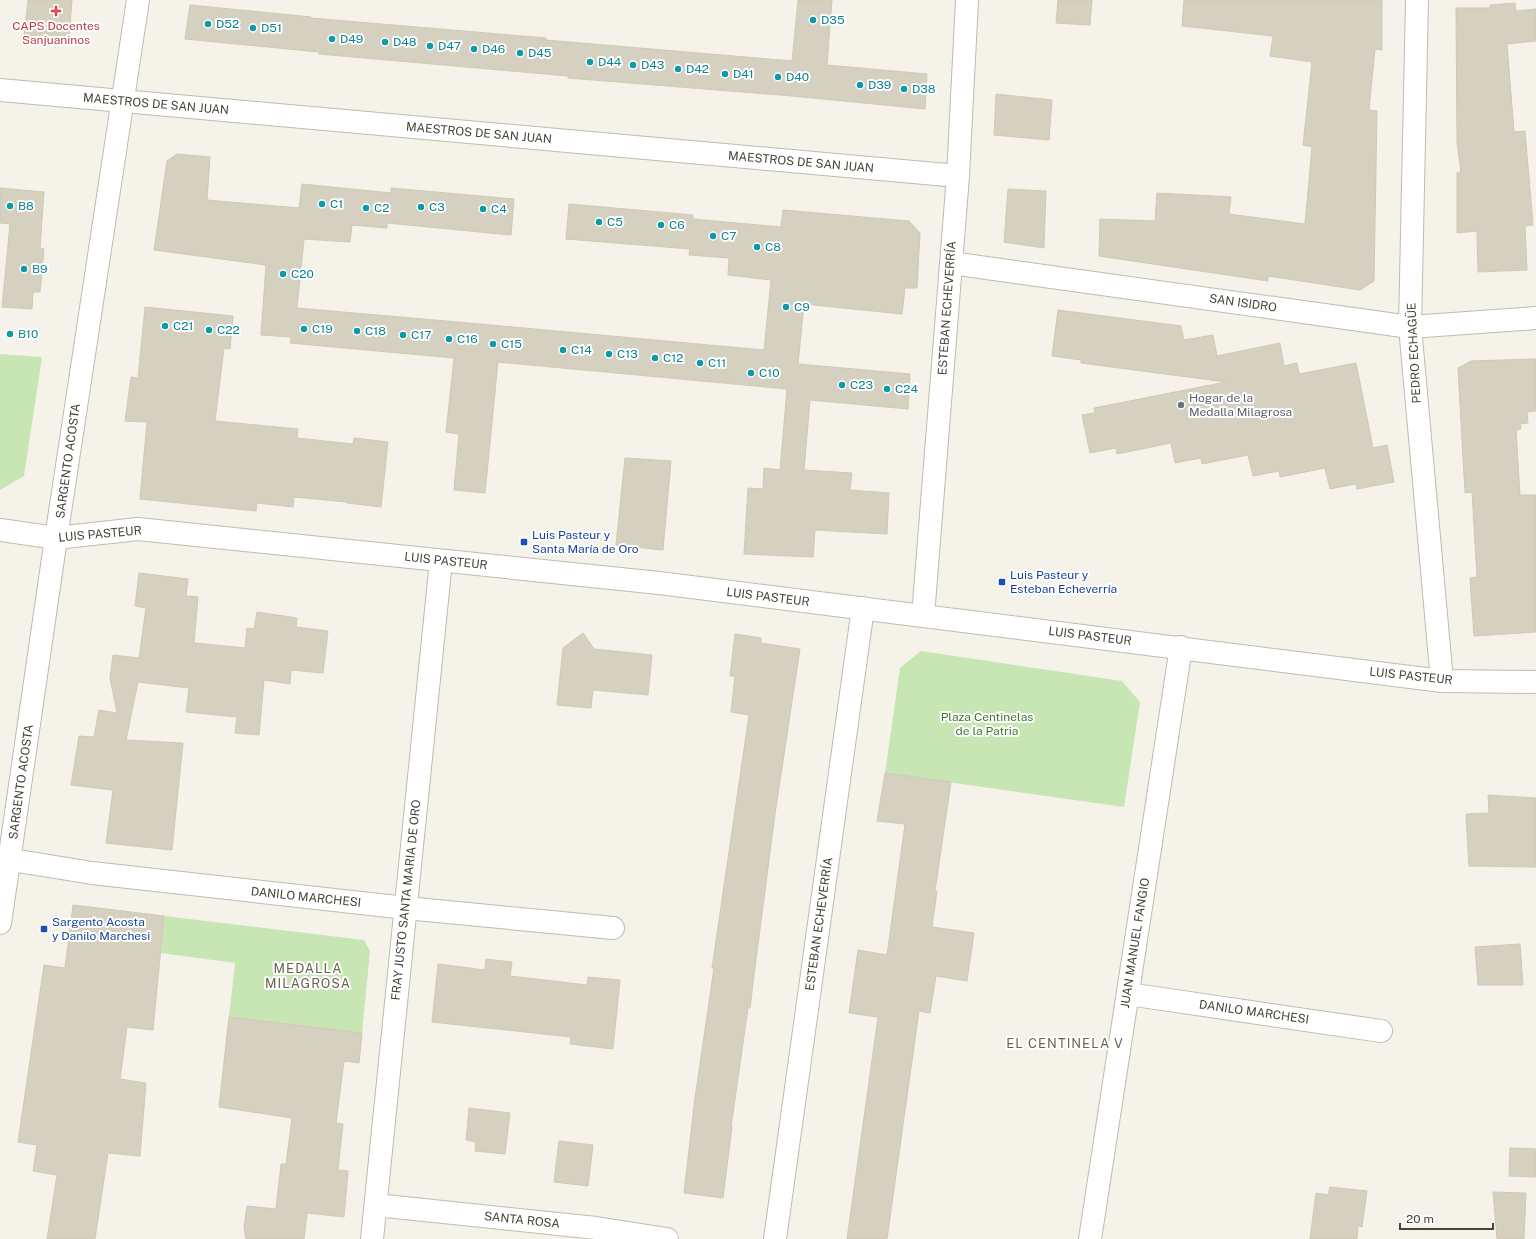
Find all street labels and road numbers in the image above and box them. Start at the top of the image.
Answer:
street label: MAESTROS DE SAN JUAN [82,91,230,117]
street label: MAESTROS DE SAN JUAN [405,120,553,146]
street label: MAESTROS DE SAN JUAN [727,149,875,175]
street label: ESTEBAN ECHEVERRÍA [935,240,959,376]
street label: SAN ISIDRO [1208,291,1278,315]
street label: PEDRO ECHAGÜE [1404,302,1424,404]
street label: SARGENTO ACOSTA [53,402,83,519]
street label: LUIS PASTEUR [58,523,142,545]
street label: LUIS PASTEUR [404,550,488,572]
street label: LUIS PASTEUR [726,585,810,609]
street label: LUIS PASTEUR [1048,624,1132,648]
street label: LUIS PASTEUR [1369,665,1453,687]
street label: SARGENTO ACOSTA [6,723,36,840]
street label: FRAY JUSTO SANTA MARIA DE ORO [388,799,424,1001]
street label: ESTEBAN ECHEVERRÍA [803,856,835,992]
street label: JUAN MANUEL FANGIO [1118,877,1152,1009]
street label: DANILO MARCHESI [250,884,362,910]
street label: DANILO MARCHESI [1198,997,1310,1027]
street label: SANTA ROSA [483,1209,561,1231]

